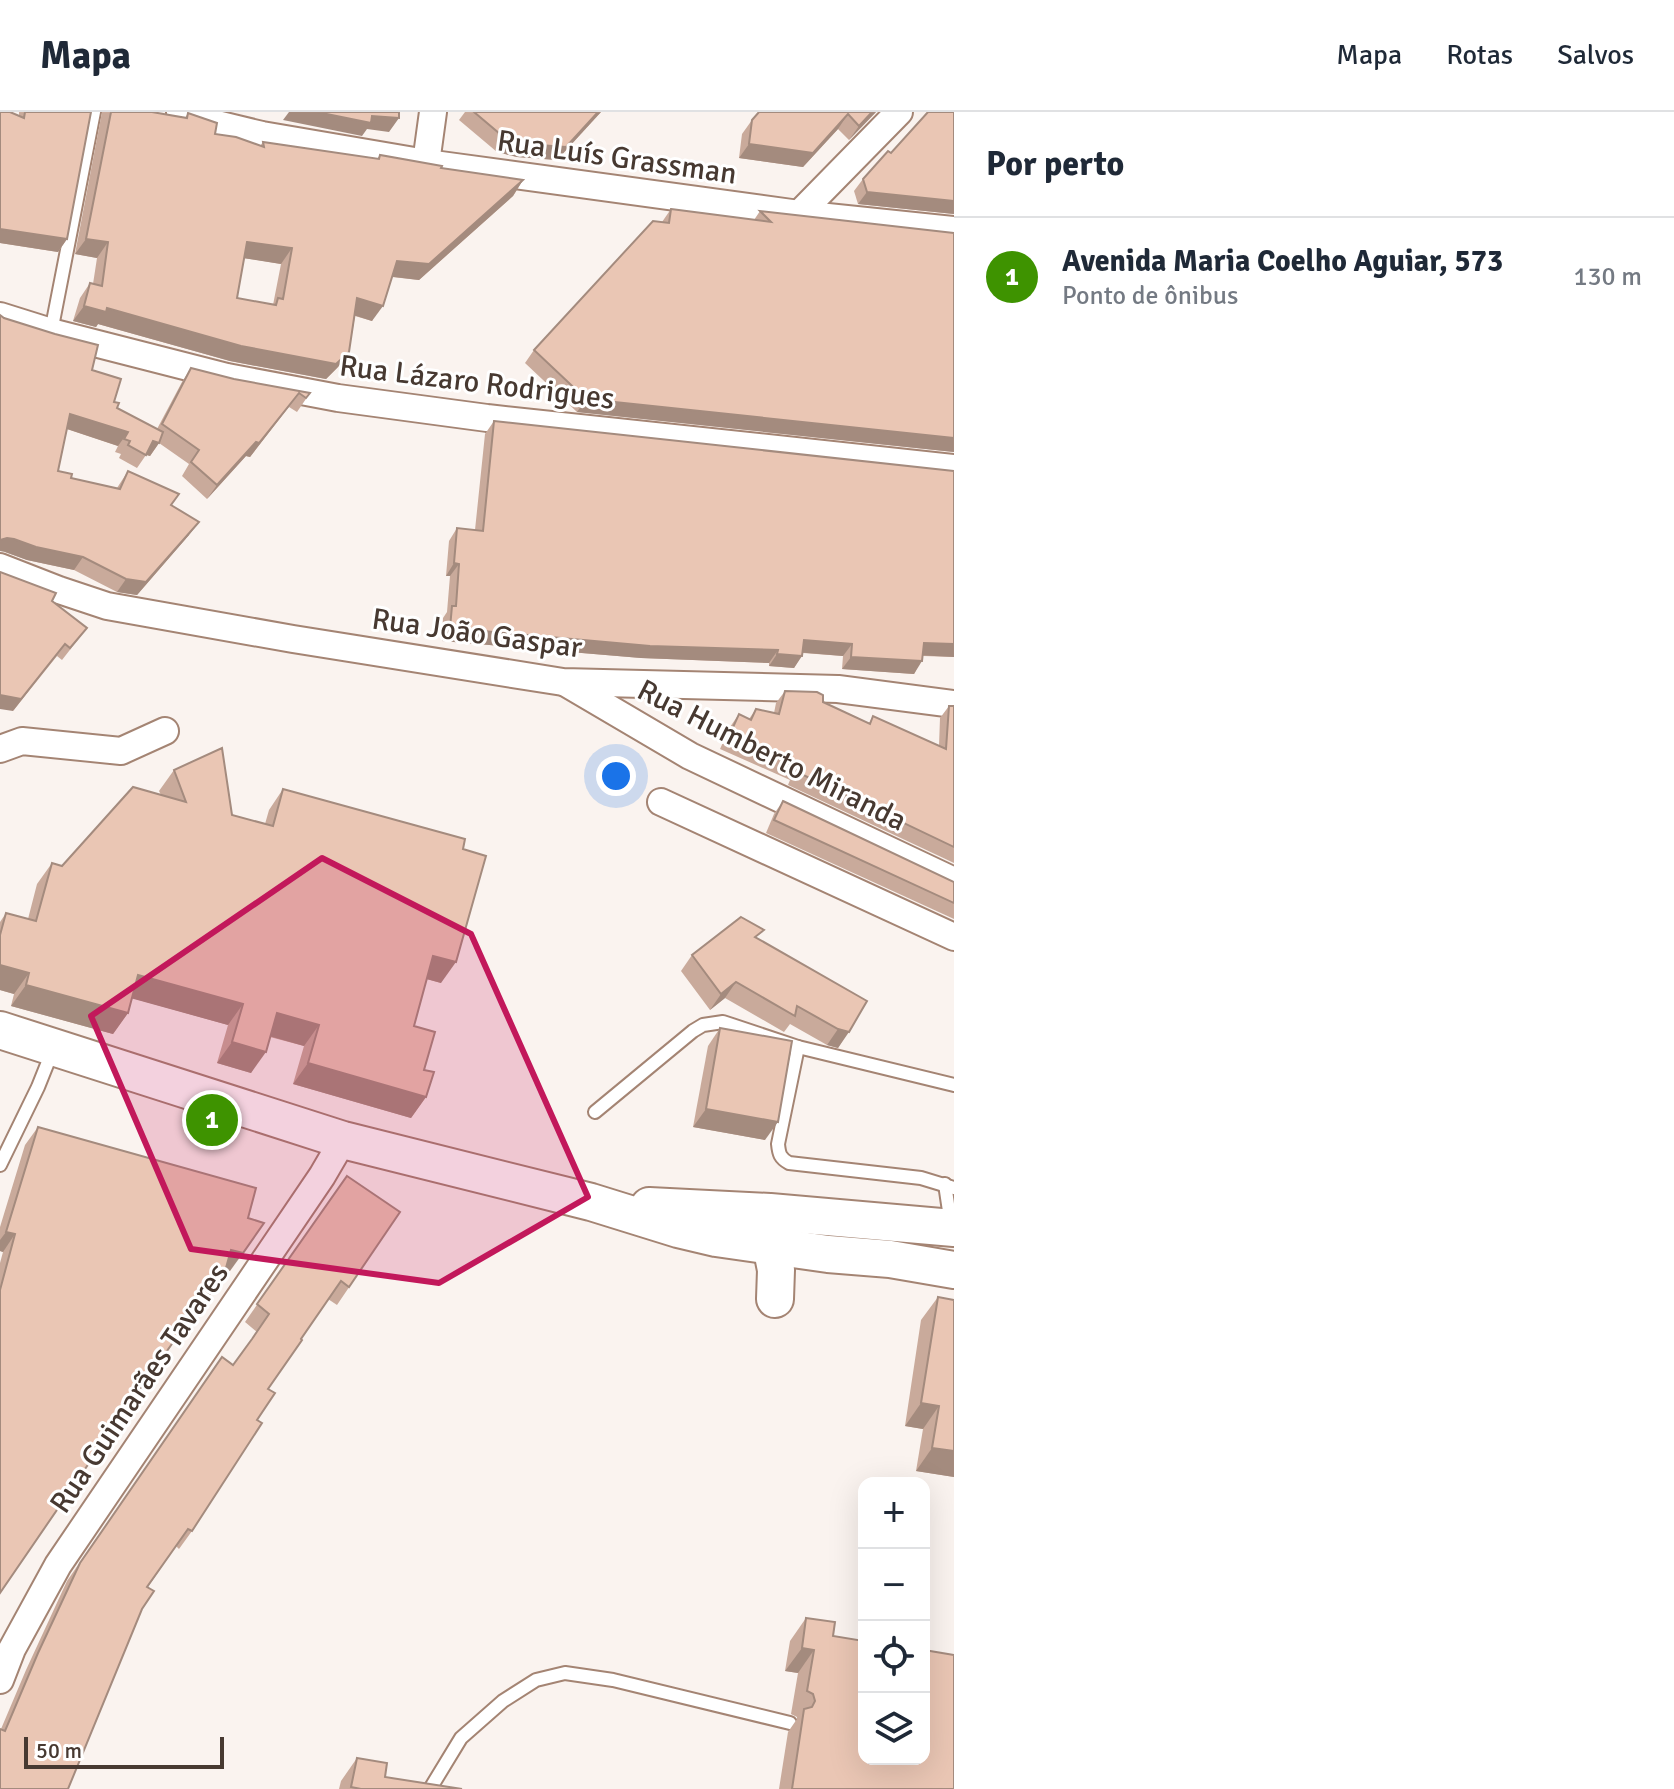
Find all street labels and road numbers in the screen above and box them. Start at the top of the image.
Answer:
street label: Rua Luís Grassman [495,122,739,193]
street label: Rua Lázaro Rodrigues [337,347,616,418]
street label: Rua João Gaspar [370,600,584,667]
street label: Rua Humberto Miranda [631,672,912,839]
street label: Rua Guimarães Tavares [42,1256,237,1520]

